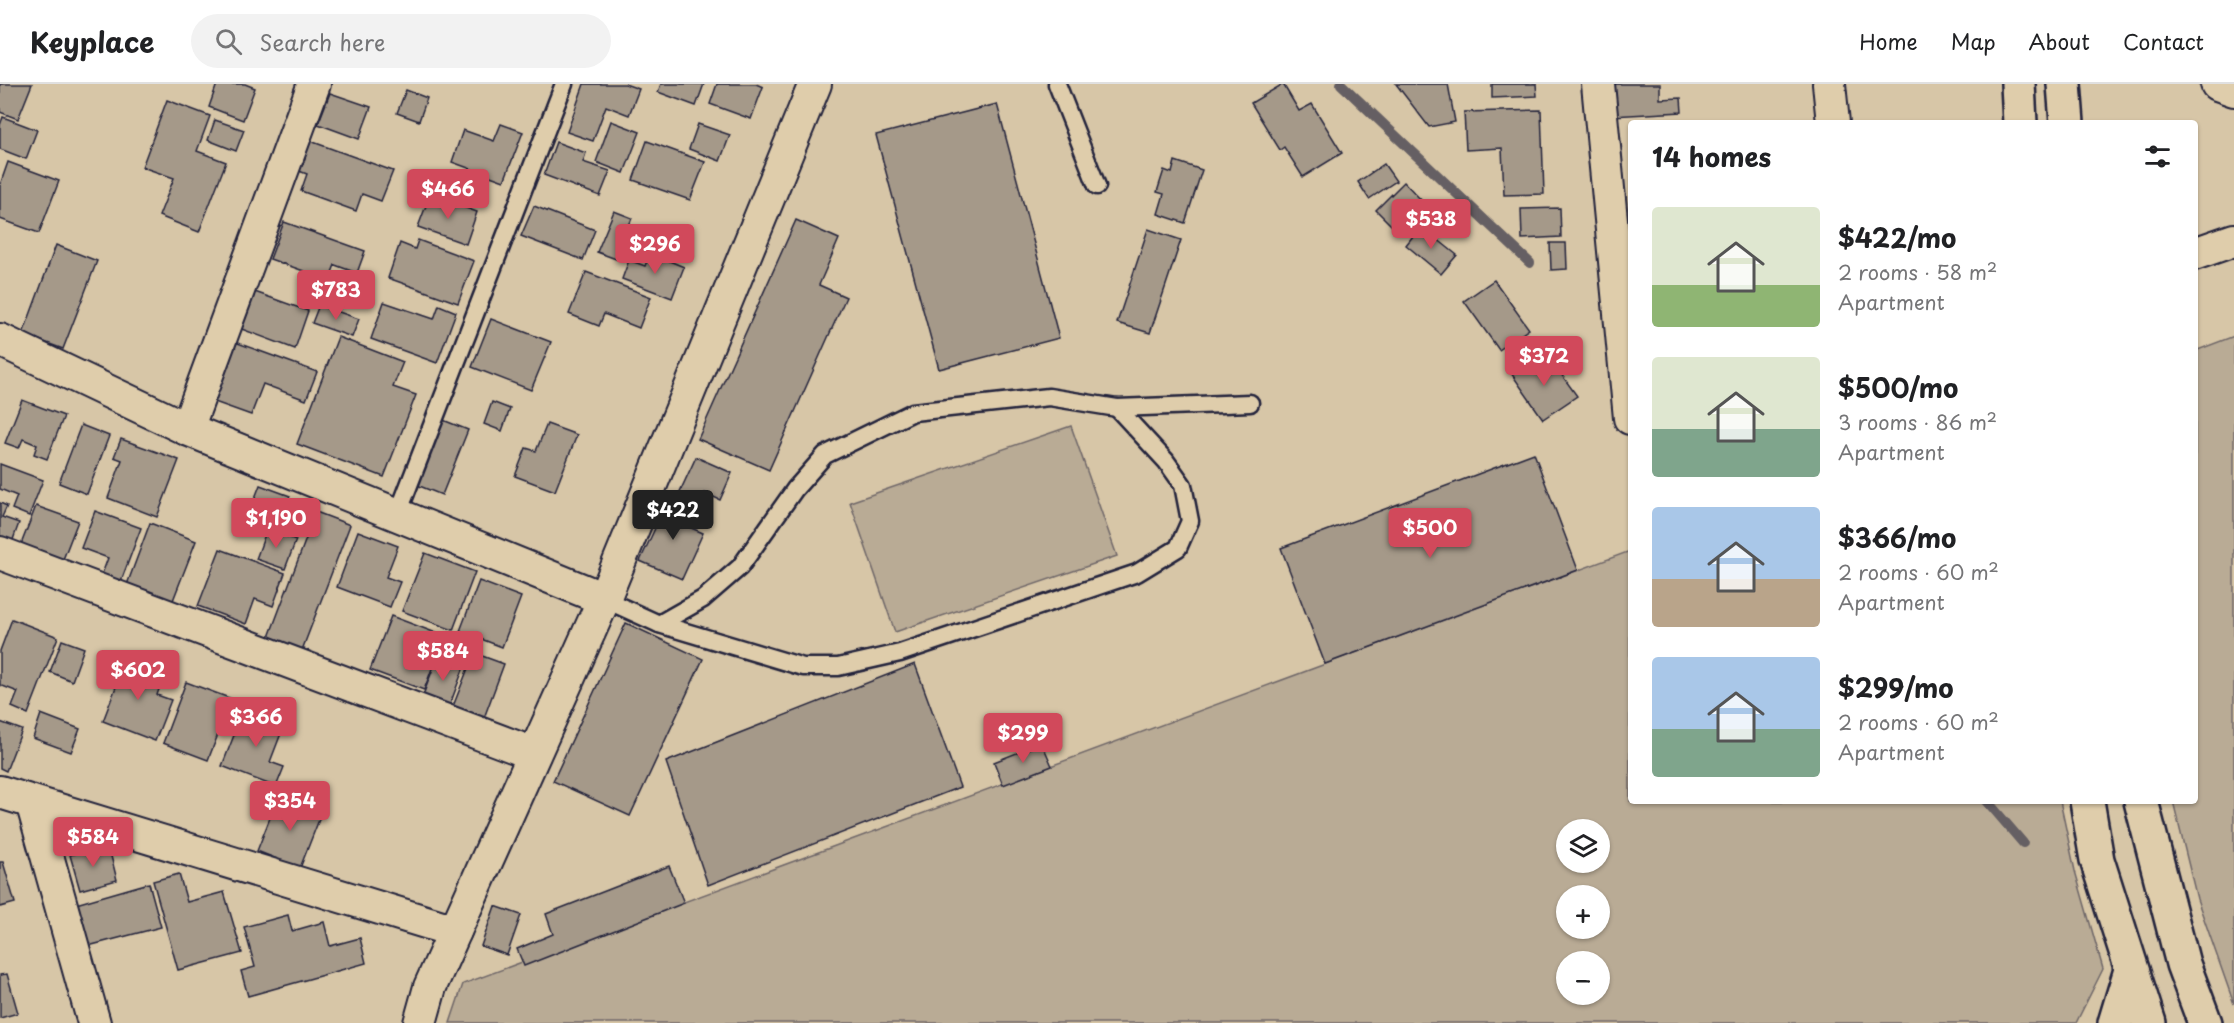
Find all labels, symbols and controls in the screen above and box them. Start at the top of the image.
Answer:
search box [191,14,611,68]
text: Keyplace [30,20,155,63]
icon: search [212,25,245,58]
text: Search here [260,25,385,58]
text: Home [1859,25,1918,57]
text: Map [1951,25,1996,57]
text: About [2029,25,2090,57]
text: Contact [2123,25,2204,57]
text: 14 homes [1652,137,1771,176]
icon: filters [2141,140,2174,173]
pin: $466 [412,169,484,220]
text: $466 [421,173,475,203]
pin: $538 [1395,199,1467,250]
text: $538 [1406,203,1456,233]
text: $422/mo [1838,218,1956,257]
pin: $296 [619,224,691,275]
text: $296 [629,228,681,258]
icon: home [1700,231,1772,303]
text: 2 rooms · 58 m² [1838,257,1997,287]
pin: $783 [300,270,372,321]
text: $783 [311,274,361,304]
text: Apartment [1838,287,1945,317]
pin: $372 [1508,336,1580,387]
text: $372 [1519,340,1569,370]
text: $500/mo [1838,368,1958,407]
icon: home [1700,381,1772,453]
text: 3 rooms · 86 m² [1838,407,1997,437]
text: Apartment [1838,437,1945,467]
pin: $422 [637,490,709,541]
text: $422 [646,494,700,524]
pin: $1,190 [227,498,325,549]
text: $1,190 [245,502,307,532]
pin: $500 [1394,508,1466,559]
text: $500 [1403,512,1457,542]
text: $366/mo [1838,518,1956,557]
icon: home [1700,531,1772,603]
text: 2 rooms · 60 m² [1838,557,1999,587]
text: Apartment [1838,587,1945,617]
pin: $584 [407,631,479,682]
text: $584 [417,635,469,665]
pin: $602 [102,650,174,701]
text: $602 [110,654,166,684]
text: $299/mo [1838,668,1954,707]
icon: home [1700,681,1772,753]
pin: $366 [220,697,292,748]
text: $366 [229,701,283,731]
text: 2 rooms · 60 m² [1838,707,1999,737]
pin: $299 [987,713,1059,764]
text: $299 [997,717,1049,747]
text: Apartment [1838,737,1945,767]
pin: $354 [254,781,326,832]
text: $354 [264,785,316,815]
pin: $584 [57,817,129,868]
map controls [1556,819,1610,1005]
button: layers [1556,819,1610,873]
text: $584 [67,821,119,851]
button: + [1556,885,1610,939]
button: − [1556,951,1610,1005]

